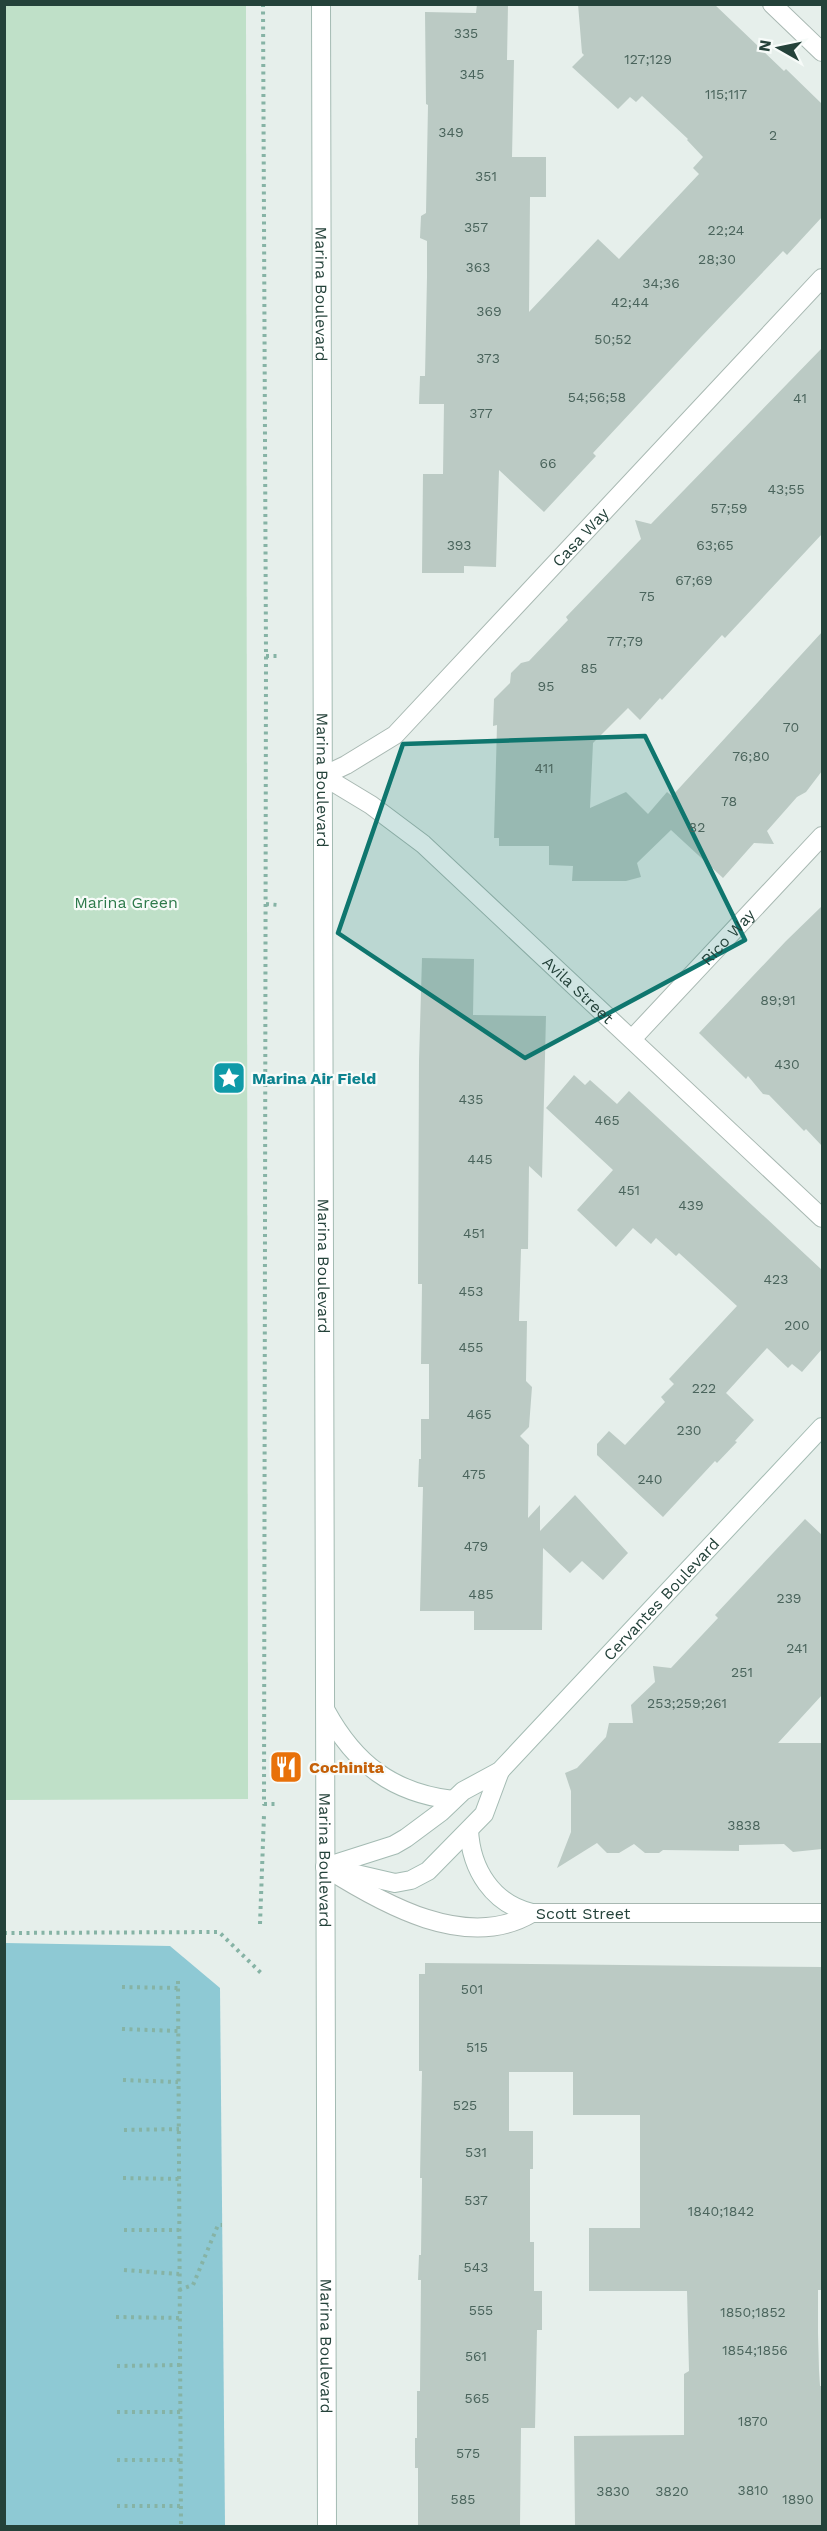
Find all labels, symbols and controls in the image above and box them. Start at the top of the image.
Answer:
north arrow [749,18,809,78]
house number: 335 [454,25,478,41]
text: N [754,38,775,53]
house number: 127;129 [624,51,672,67]
house number: 345 [460,66,484,82]
house number: 115;117 [705,86,747,102]
house number: 349 [438,124,464,140]
house number: 2 [769,127,777,143]
house number: 351 [475,168,497,184]
house number: 357 [464,219,488,235]
house number: 22;24 [708,222,744,238]
street label: Marina Boulevard [312,227,331,361]
house number: 28;30 [698,251,736,267]
house number: 363 [466,259,490,275]
house number: 34;36 [642,275,680,291]
house number: 42;44 [611,294,649,310]
house number: 369 [476,303,502,319]
house number: 50;52 [594,331,632,347]
house number: 373 [476,350,500,366]
house number: 54;56;58 [568,389,626,405]
house number: 41 [793,390,807,406]
house number: 377 [469,405,493,421]
house number: 66 [539,455,557,471]
house number: 43;55 [767,481,805,497]
house number: 57;59 [711,500,747,516]
street label: Casa Way [548,503,613,571]
house number: 393 [447,537,471,553]
house number: 63;65 [696,537,734,553]
house number: 67;69 [675,572,713,588]
house number: 75 [639,588,655,604]
house number: 77;79 [607,633,643,649]
house number: 85 [581,660,597,676]
house number: 95 [538,678,554,694]
street label: Marina Boulevard [313,713,332,847]
house number: 70 [783,719,799,735]
house number: 76;80 [732,748,770,764]
house number: 411 [534,760,554,776]
house number: 78 [721,793,737,809]
house number: 82 [689,819,705,835]
park label: Marina Green [74,893,178,912]
street label: Rico Way [697,905,759,969]
street label: Avila Street [539,952,618,1028]
house number: 89;91 [760,992,796,1008]
house number: 430 [774,1056,800,1072]
place icon: Marina Air Field [211,1060,247,1096]
place label: Marina Air Field [252,1069,376,1088]
house number: 435 [459,1091,483,1107]
house number: 465 [594,1112,620,1128]
house number: 445 [467,1151,493,1167]
house number: 451 [618,1182,640,1198]
house number: 439 [678,1197,704,1213]
street label: Marina Boulevard [314,1199,333,1333]
house number: 451 [463,1225,485,1241]
house number: 423 [764,1271,788,1287]
house number: 453 [459,1283,483,1299]
house number: 200 [784,1317,810,1333]
house number: 455 [459,1339,483,1355]
house number: 222 [692,1380,716,1396]
house number: 465 [466,1406,492,1422]
house number: 230 [676,1422,702,1438]
house number: 475 [462,1466,486,1482]
house number: 240 [637,1471,663,1487]
street label: Cervantes Boulevard [599,1534,723,1665]
house number: 479 [464,1538,488,1554]
house number: 485 [468,1586,494,1602]
house number: 239 [777,1590,801,1606]
house number: 241 [786,1640,808,1656]
house number: 251 [731,1664,753,1680]
house number: 253;259;261 [647,1695,727,1711]
restaurant icon: Cochinita [268,1749,304,1785]
place label: Cochinita [309,1758,385,1777]
street label: Marina Boulevard [315,1793,335,1927]
house number: 3838 [727,1817,761,1833]
street label: Scott Street [536,1904,631,1923]
house number: 501 [461,1981,483,1997]
house number: 515 [466,2039,488,2055]
house number: 525 [453,2097,477,2113]
house number: 531 [465,2144,487,2160]
house number: 537 [464,2192,488,2208]
house number: 1840;1842 [688,2203,754,2219]
house number: 543 [464,2259,488,2275]
street label: Marina Boulevard [316,2279,336,2413]
house number: 555 [469,2302,493,2318]
house number: 1850;1852 [720,2304,786,2320]
house number: 1854;1856 [722,2342,788,2358]
house number: 561 [465,2348,487,2364]
house number: 565 [465,2390,489,2406]
house number: 1870 [738,2413,768,2429]
house number: 575 [456,2445,480,2461]
house number: 3810 [738,2482,768,2498]
house number: 3830 [596,2483,630,2499]
house number: 3820 [655,2483,689,2499]
house number: 585 [451,2491,475,2507]
house number: 1890 [782,2491,814,2507]

